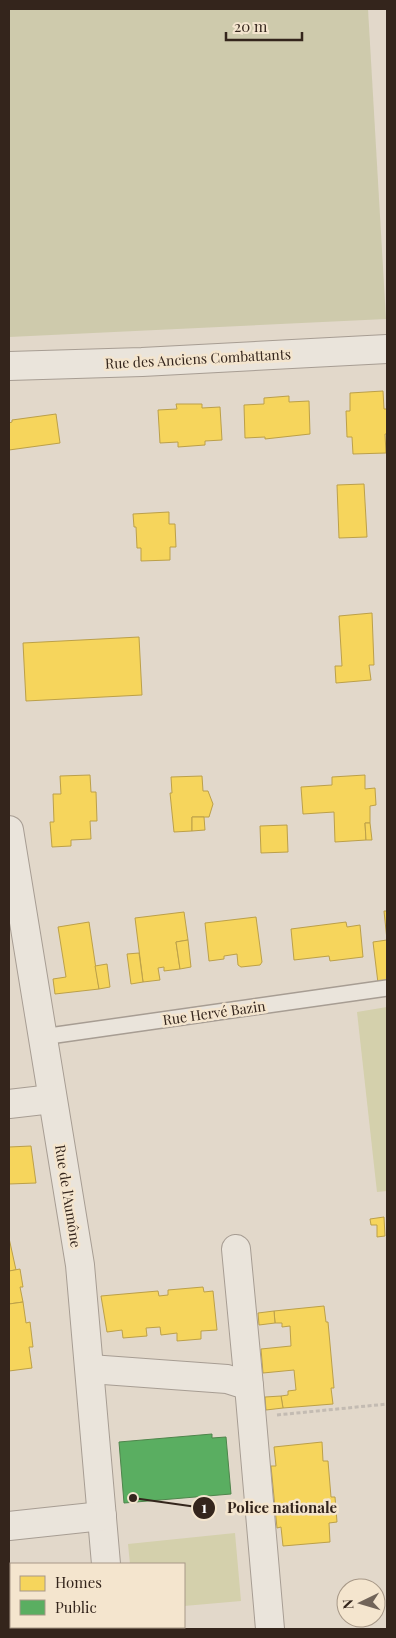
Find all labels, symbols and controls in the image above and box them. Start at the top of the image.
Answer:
scale bar [226,10,302,42]
text: 20 m [234,16,268,36]
street label: Rue des Anciens Combattants [105,344,291,373]
street label: Rue Hervé Bazin [161,996,267,1029]
street label: Rue de l'Aumône [51,1143,86,1249]
callout: Police nationale [192,1493,347,1523]
text: 1 [201,1497,207,1517]
text: Police nationale [227,1497,337,1517]
legend [10,1563,185,1628]
text: Homes [55,1572,102,1592]
north arrow [336,1578,386,1628]
text: Public [55,1597,97,1617]
text: N [338,1598,357,1610]

